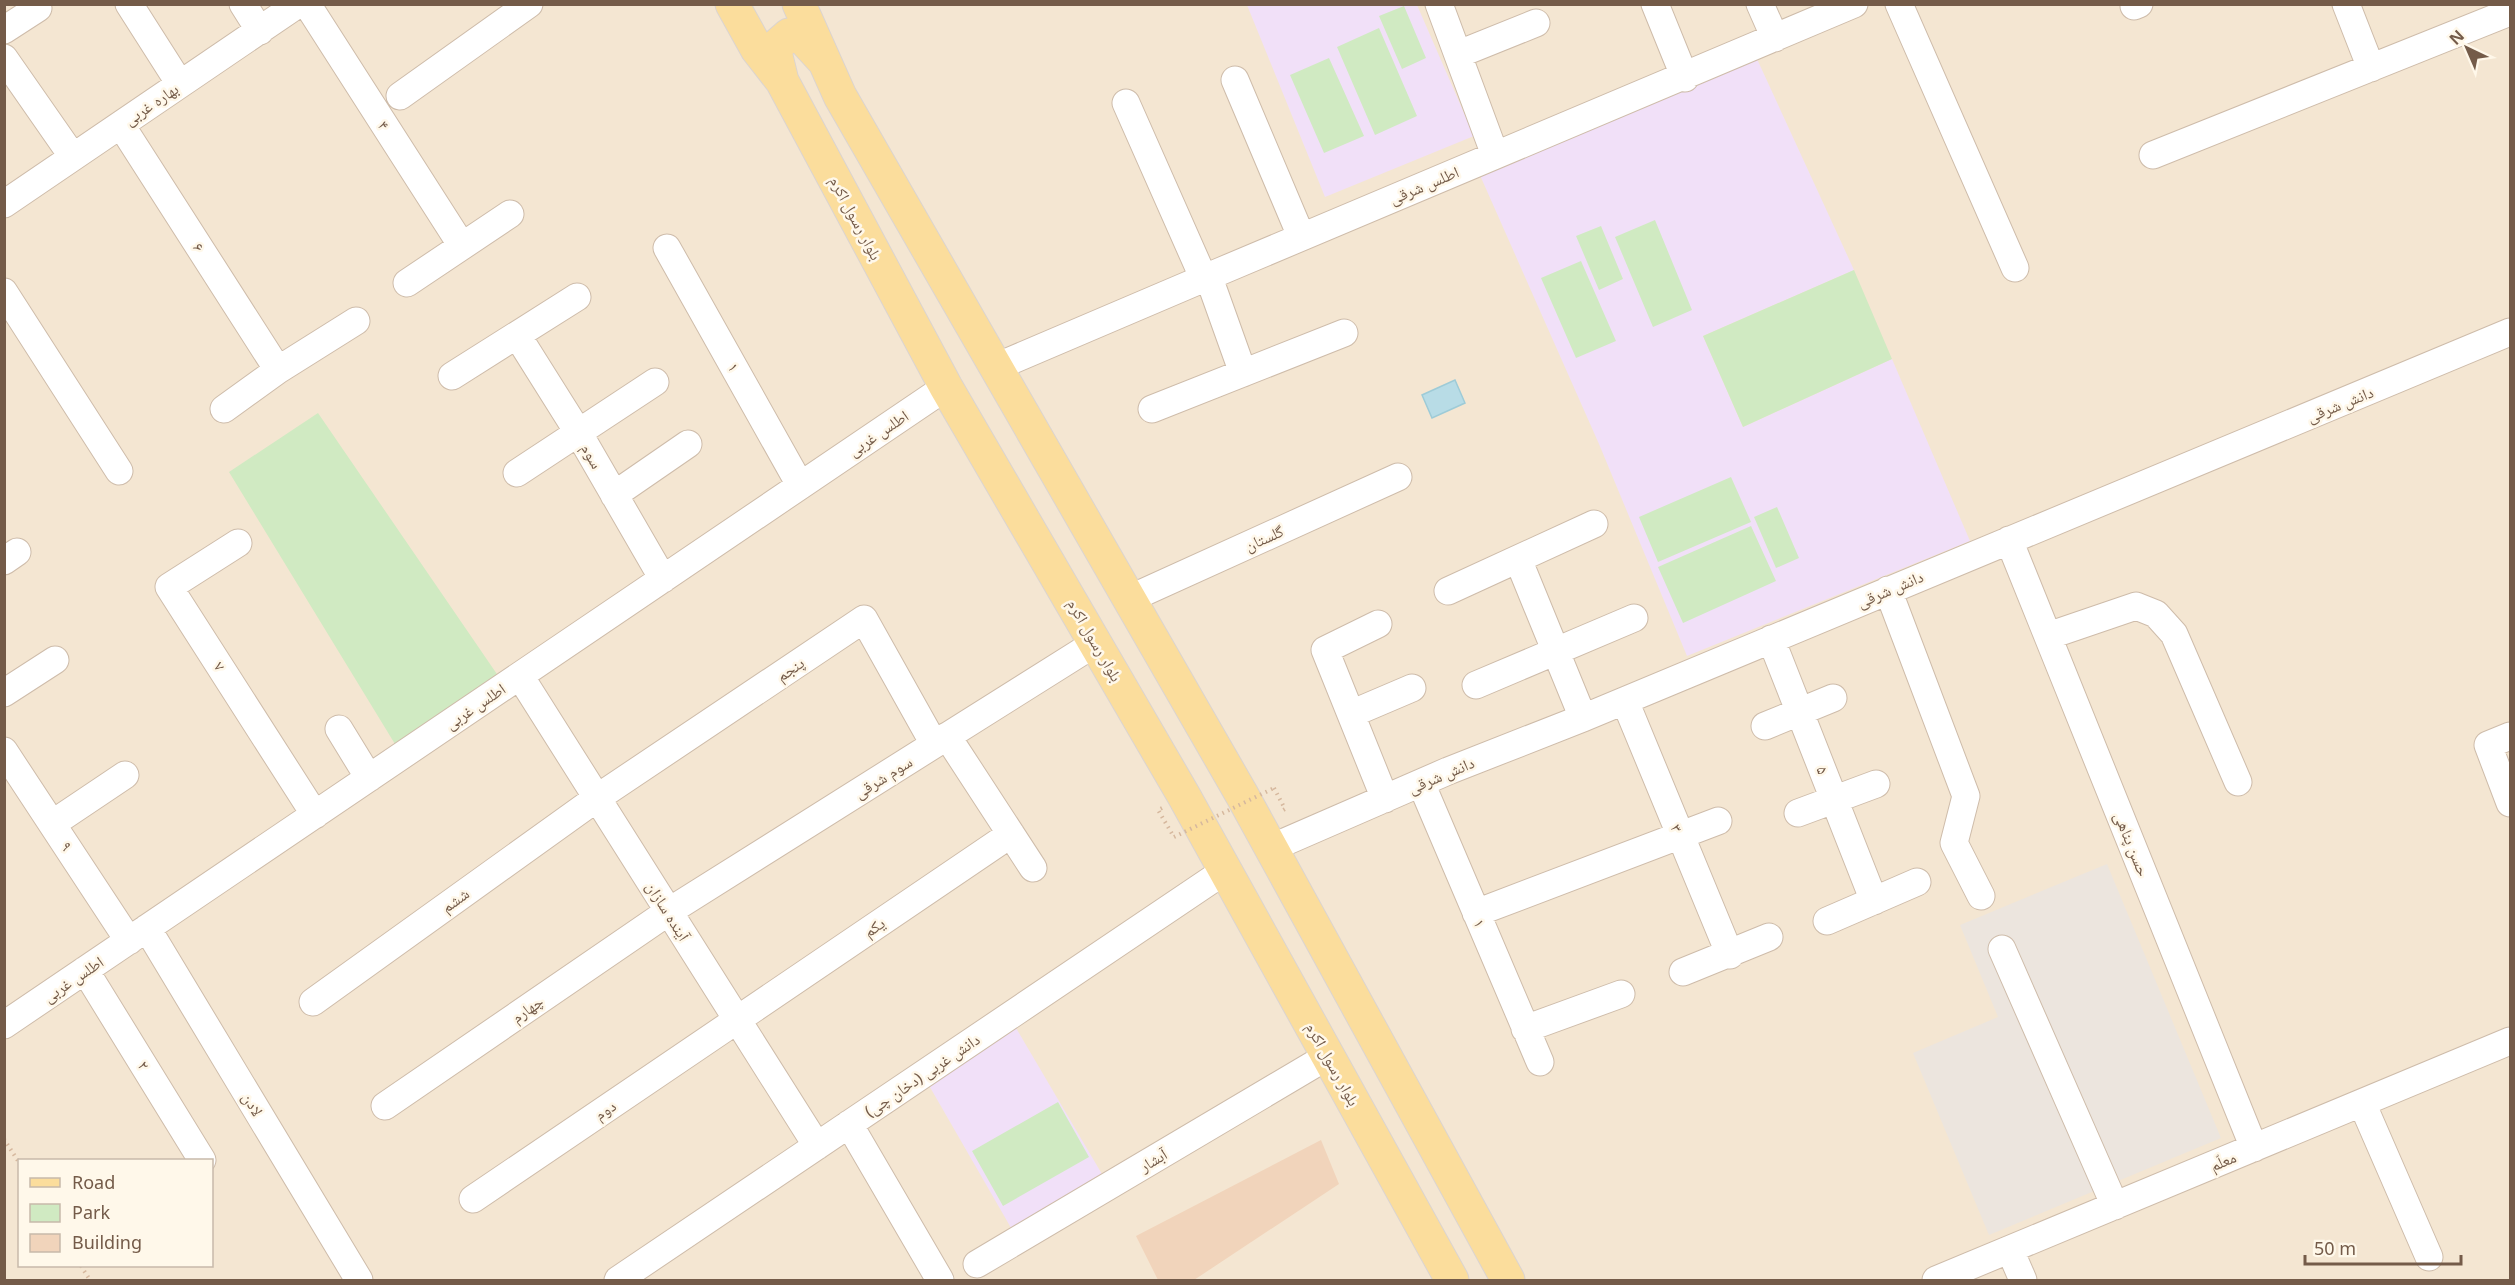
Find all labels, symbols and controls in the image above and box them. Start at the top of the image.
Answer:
north arrow [2437,18,2497,78]
text: N [2444,25,2469,50]
street label: بهاره غربی [119,78,183,130]
street label: ۴ [373,116,395,134]
street label: اطلس شرقی [1386,161,1462,209]
street label: بلوار رسول اکرم [825,172,887,264]
street label: ۶ [188,238,210,256]
street label: ۱ [723,359,745,375]
street label: دانش شرقی [2303,381,2377,427]
street label: اطلس غربی [843,405,913,461]
street label: سوم [576,439,608,473]
street label: گلستان [1241,520,1287,556]
street label: دانش شرقی [1853,565,1927,613]
street label: بلوار رسول اکرم [1062,594,1128,686]
street label: پنجم [772,652,809,686]
street label: ۷ [209,657,231,675]
street label: اطلس غربی [440,678,510,734]
street label: سوم شرقی [850,751,916,803]
street label: دانش شرقی [1404,751,1478,799]
street label: ۵ [1811,763,1835,777]
street label: حسن پناهی [2109,809,2155,879]
street label: ۳ [1665,821,1689,835]
street label: ۹ [56,837,78,855]
street label: آینده سازان [641,877,695,946]
street label: ششم [437,882,473,918]
street label: یکم [859,912,889,942]
street label: ۱ [1468,915,1492,931]
street label: اطلس غربی [38,951,108,1007]
street label: چهارم [507,990,547,1028]
street label: بلوار رسول اکرم [1301,1018,1365,1110]
street label: دانش غربی (دخان چی) [860,1028,984,1122]
street label: ۲ [133,1056,155,1074]
street label: لادن [237,1088,269,1120]
street label: دوم [590,1095,620,1125]
street label: آبشار [1134,1143,1172,1177]
street label: معلّم [2207,1146,2239,1176]
legend [18,1159,213,1267]
text: Road [72,1170,115,1194]
text: Park [72,1200,110,1224]
scale bar [2305,1228,2461,1266]
text: Building [72,1230,142,1254]
text: 50 m [2314,1236,2356,1260]

